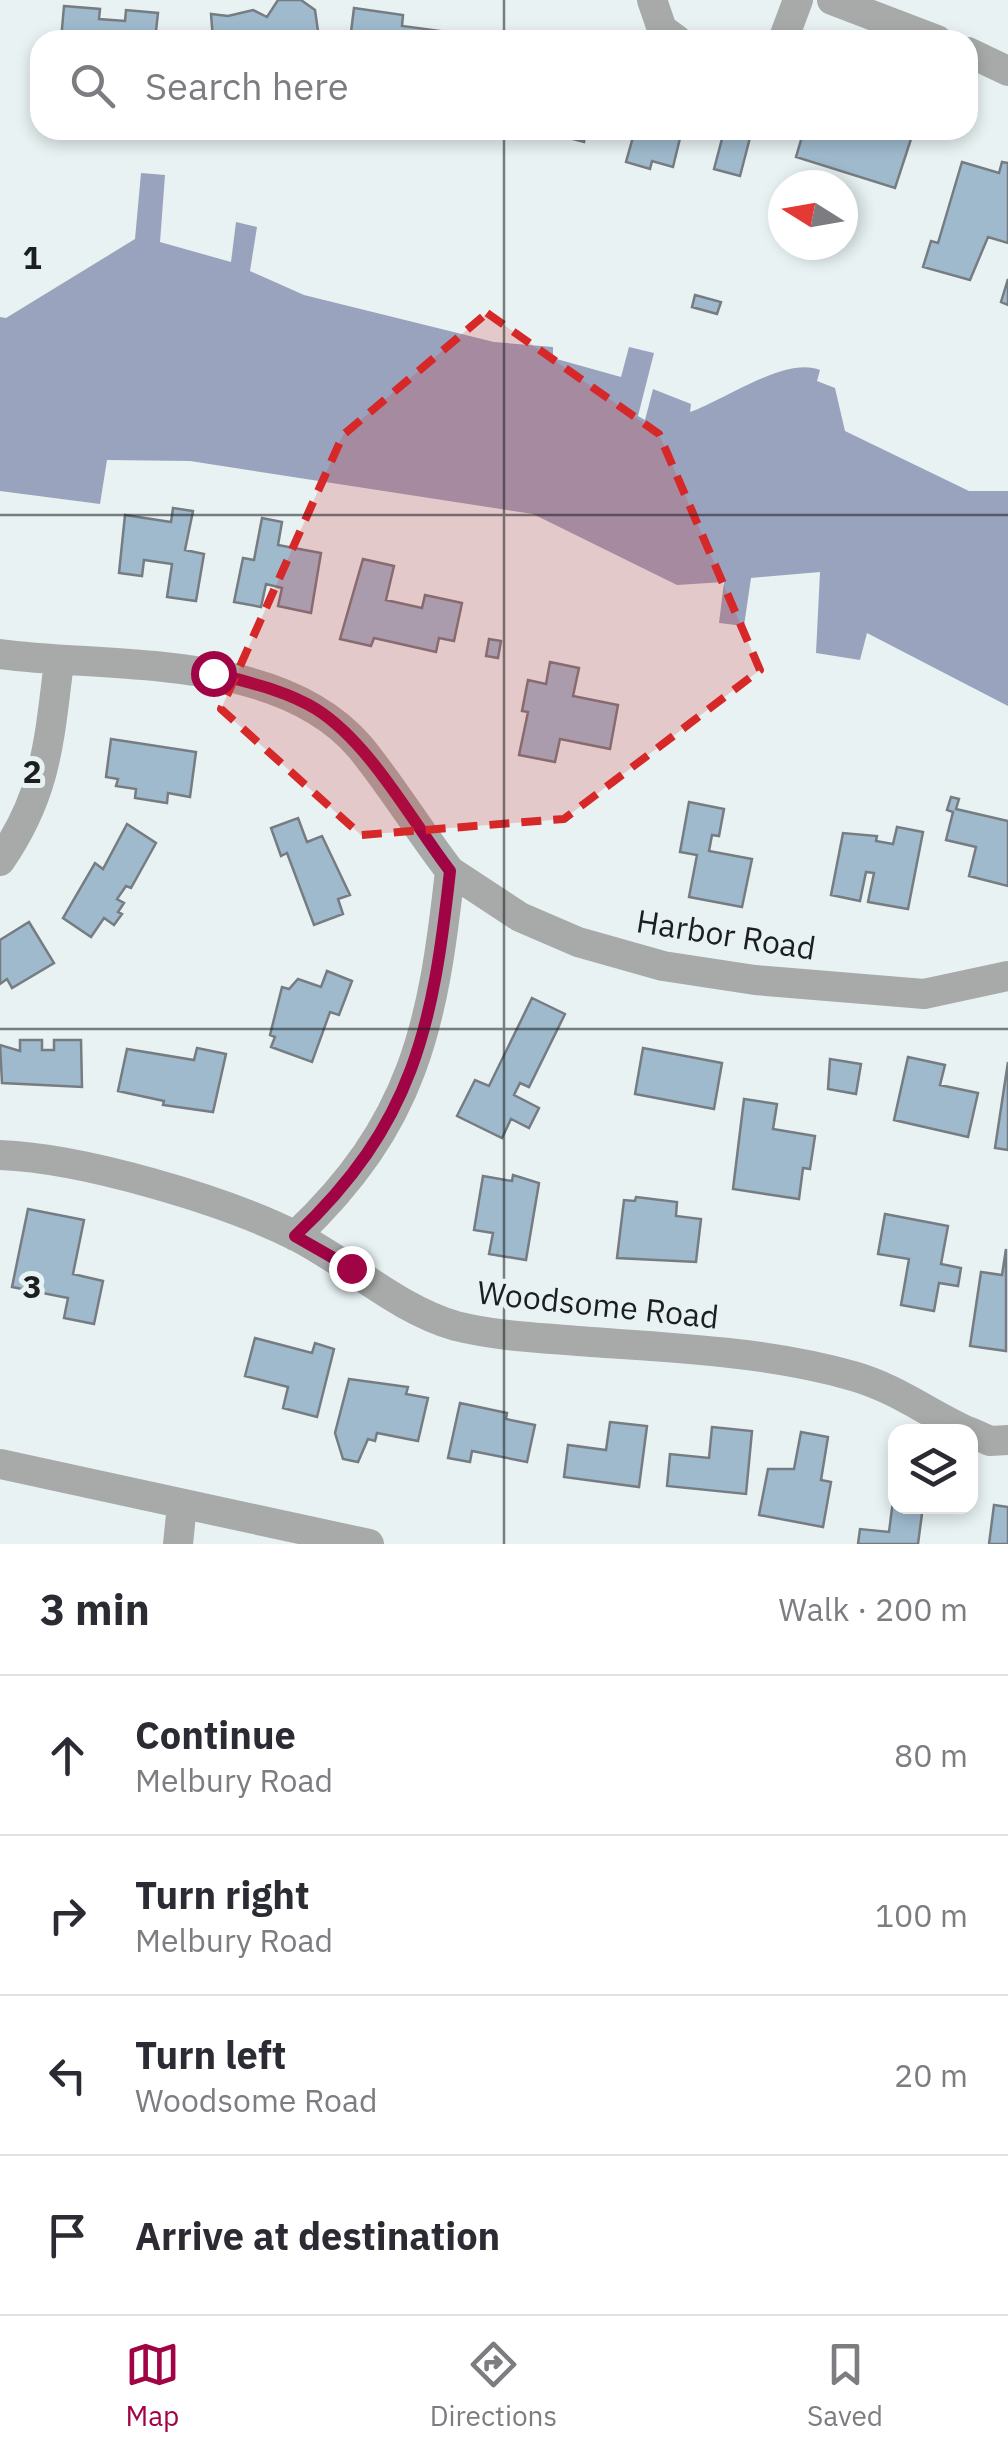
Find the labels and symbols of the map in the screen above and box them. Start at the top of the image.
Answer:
north arrow [768,170,858,260]
text: 1 [22,236,42,278]
route start [191,651,237,697]
text: 2 [22,750,42,792]
street label: Harbor Road [634,899,819,969]
route end [329,1246,375,1292]
text: 3 [22,1265,42,1307]
street label: Woodsome Road [475,1270,721,1338]

